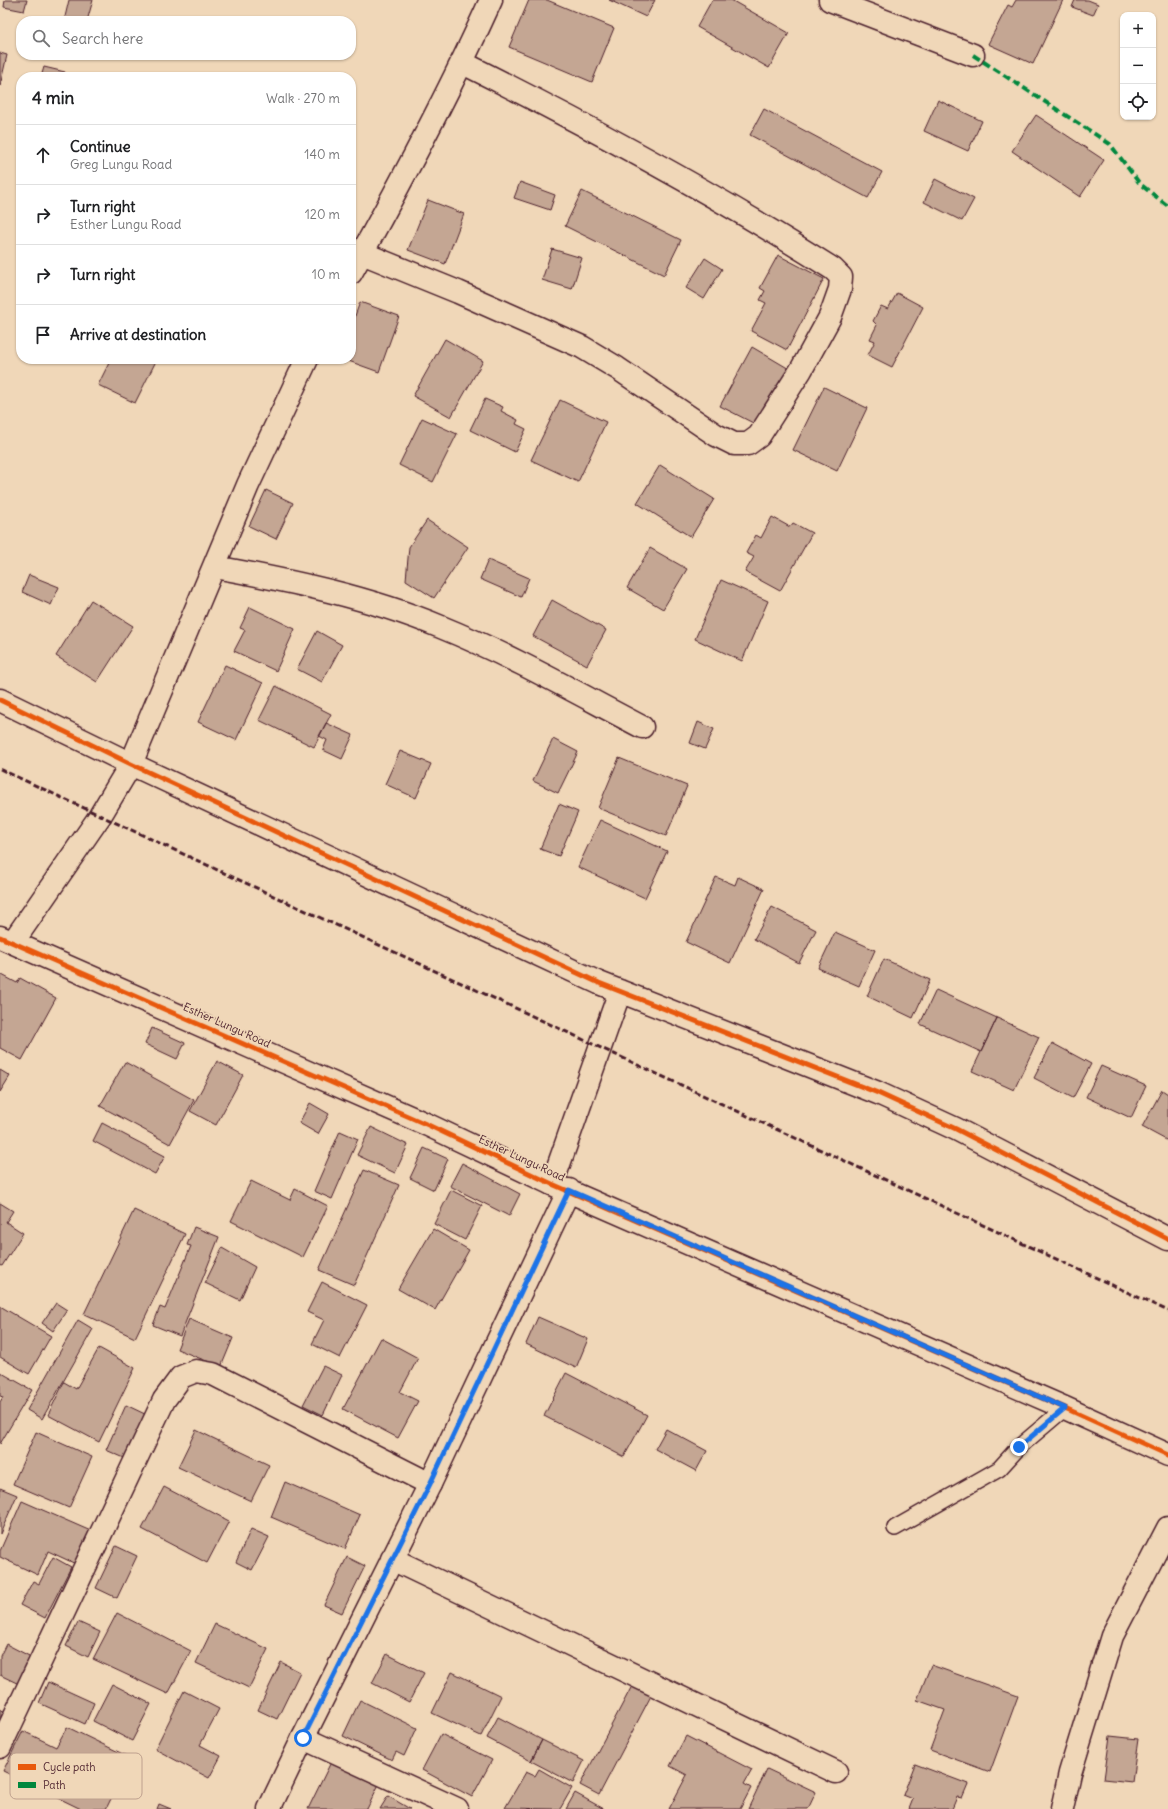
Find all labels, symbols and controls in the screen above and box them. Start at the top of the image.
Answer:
map controls [1120,12,1156,120]
button: + [1120,12,1156,48]
search box [16,16,356,60]
icon: search [30,27,52,49]
text: Search here [62,29,143,48]
button: − [1120,48,1156,84]
button: locate [1120,84,1156,120]
text: 4 min [32,87,74,109]
text: Walk · 270 m [266,90,340,107]
text: Continue [70,137,131,156]
icon: ahead [32,144,54,166]
text: 140 m [304,146,340,163]
text: Greg Lungu Road [70,156,172,173]
text: Turn right [70,197,135,216]
icon: right [32,204,54,226]
text: 120 m [305,206,340,223]
text: Esther Lungu Road [70,216,181,233]
icon: right [32,264,54,286]
text: Turn right [70,265,135,284]
text: 10 m [312,266,340,283]
icon: arrive [32,324,54,346]
text: Arrive at destination [70,325,206,344]
street label: Esther Lungu Road [181,999,273,1051]
street label: Esther Lungu Road [476,1132,568,1184]
route end [1010,1438,1028,1456]
route start [294,1729,312,1747]
legend [10,1753,142,1799]
text: Cycle path [43,1760,96,1774]
text: Path [43,1778,66,1792]

